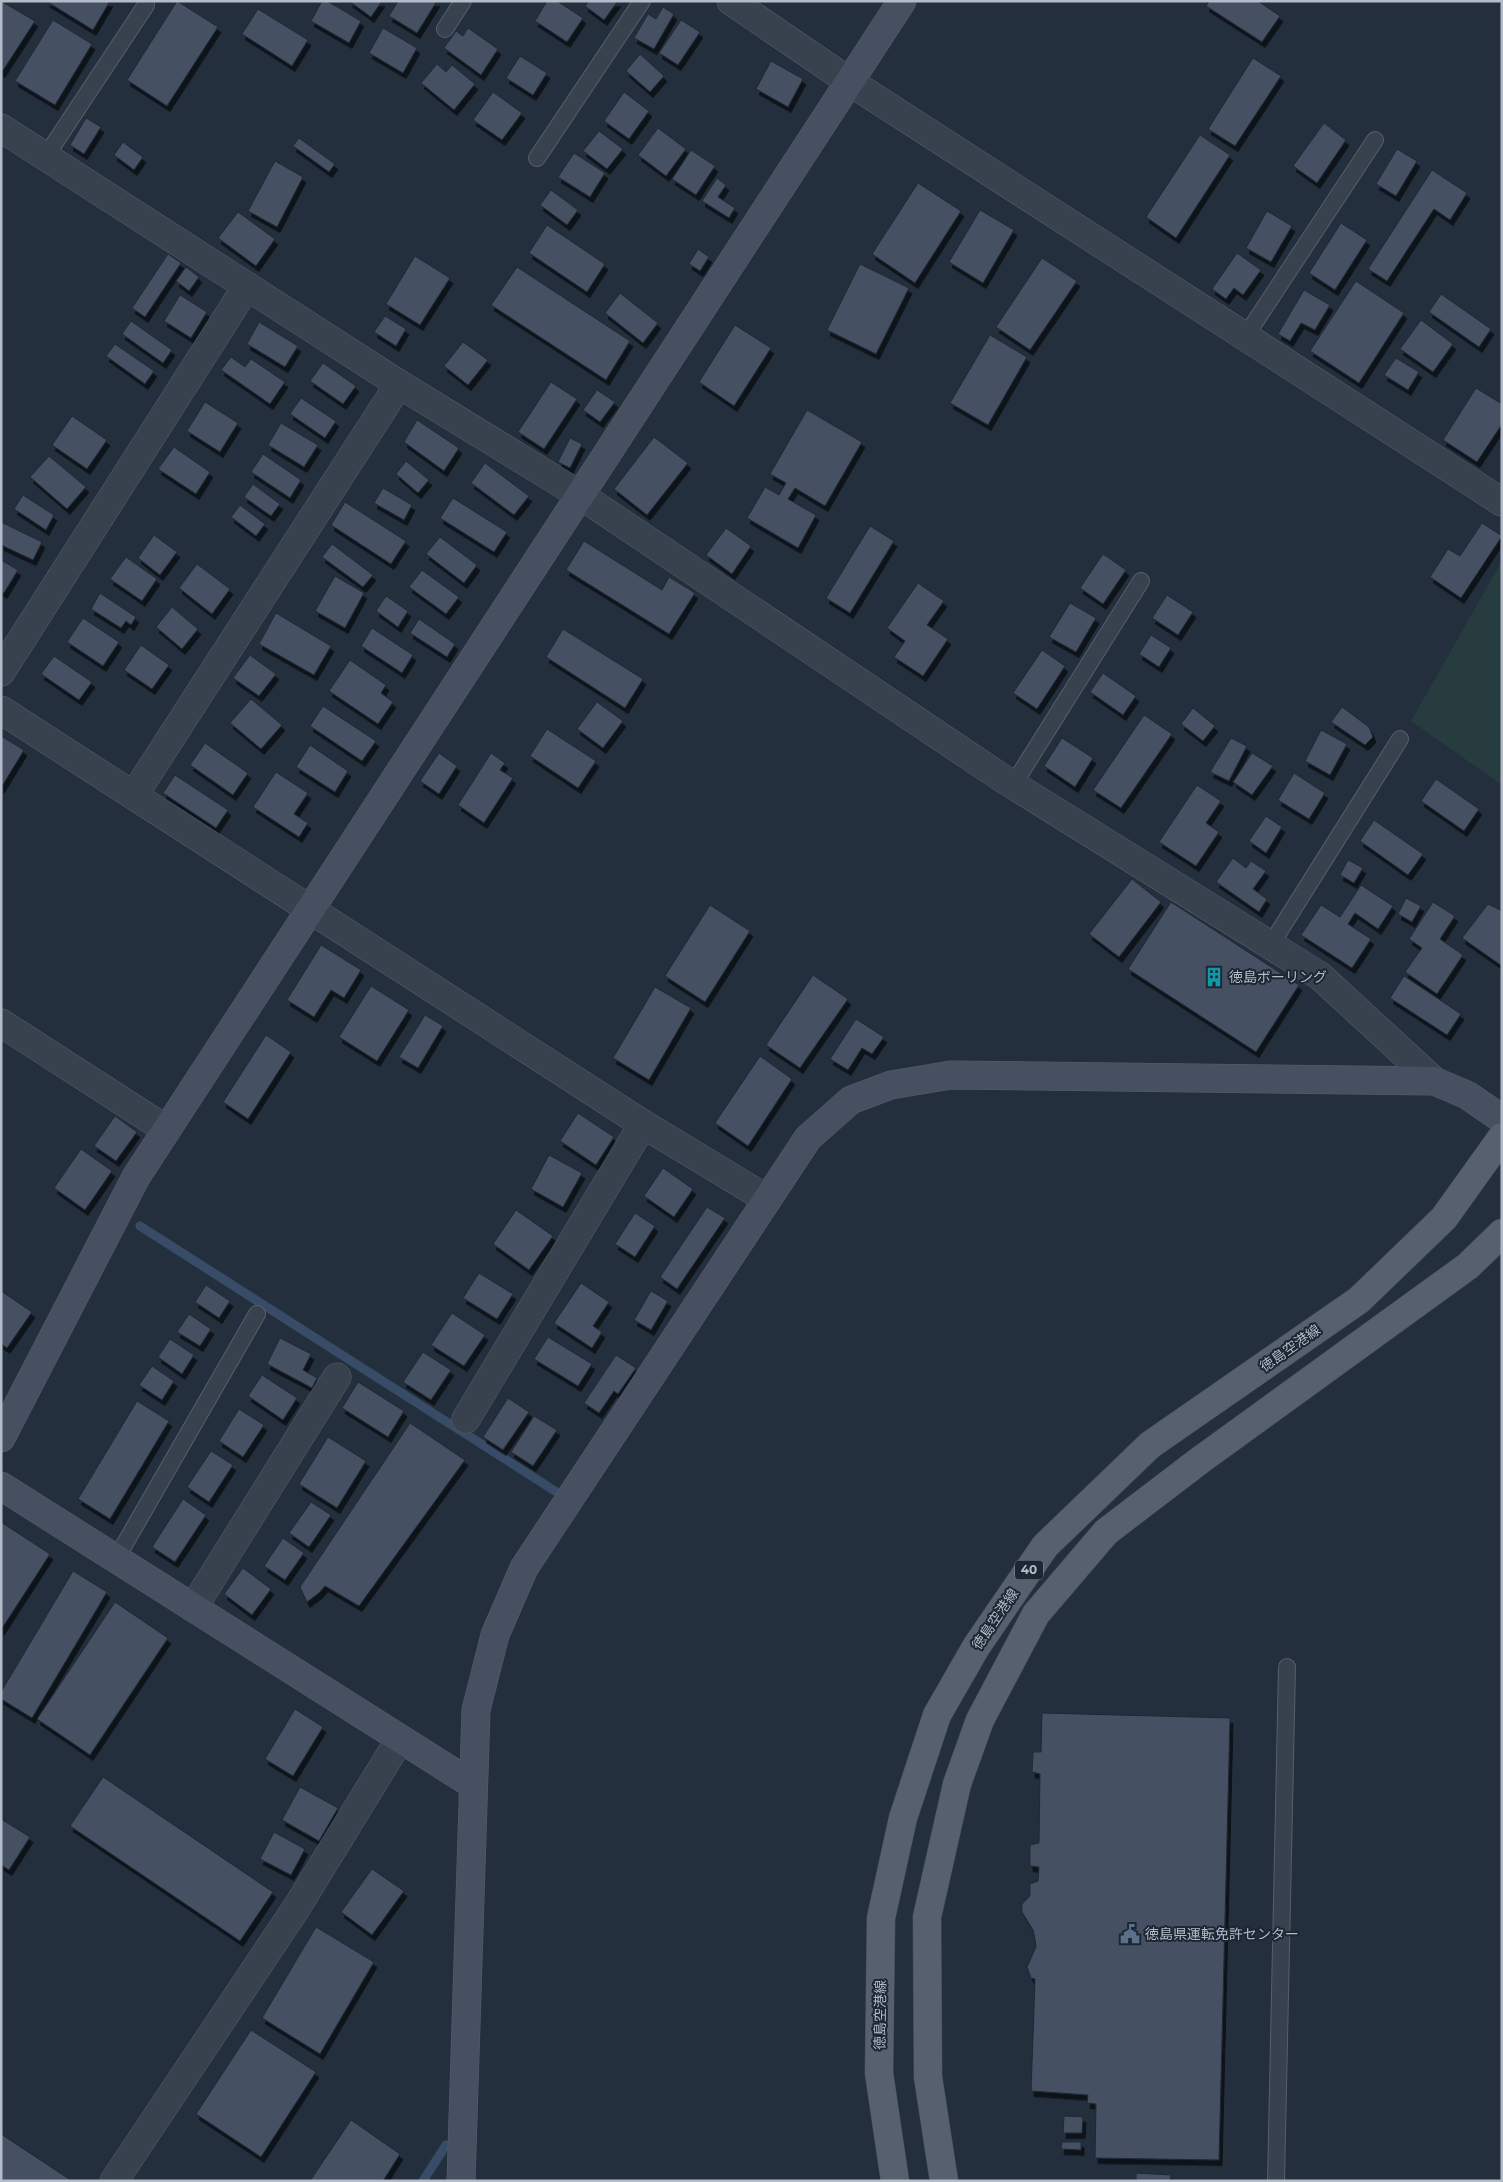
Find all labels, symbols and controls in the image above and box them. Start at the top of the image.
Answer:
building icon: 徳島ボーリング [1203,966,1225,988]
place label: 徳島ボーリング [1229,968,1327,986]
street label: 徳島空港線 [1256,1321,1324,1375]
road number: 40 [1015,1560,1043,1580]
street label: 徳島空港線 [968,1585,1022,1653]
public building icon: 徳島県運転免許センター [1119,1923,1141,1945]
place label: 徳島県運転免許センター [1145,1925,1299,1943]
street label: 徳島空港線 [870,1980,890,2050]

